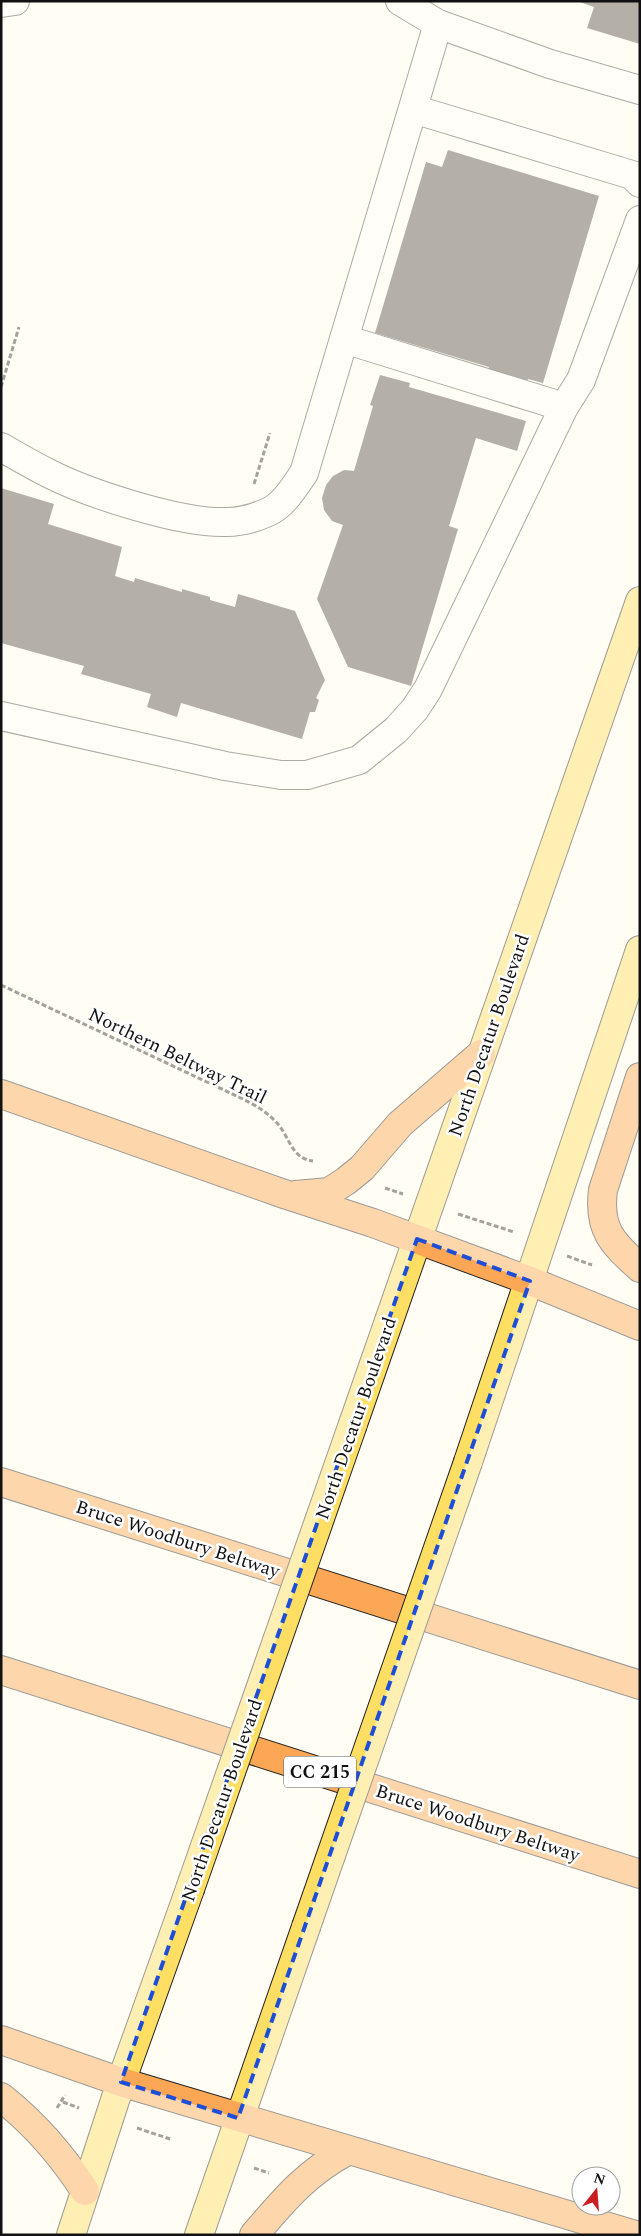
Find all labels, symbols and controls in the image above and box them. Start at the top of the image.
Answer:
street label: North Decatur Boulevard [441,930,538,1141]
street label: Northern Beltway Trail [83,1000,272,1112]
street label: North Decatur Boulevard [308,1313,405,1524]
street label: Bruce Woodbury Beltway [72,1493,284,1586]
street label: North Decatur Boulevard [174,1695,271,1906]
road number: CC 215 [284,1756,356,1788]
street label: Bruce Woodbury Beltway [372,1777,584,1870]
north arrow [571,2166,621,2216]
text: N [591,2167,608,2191]

